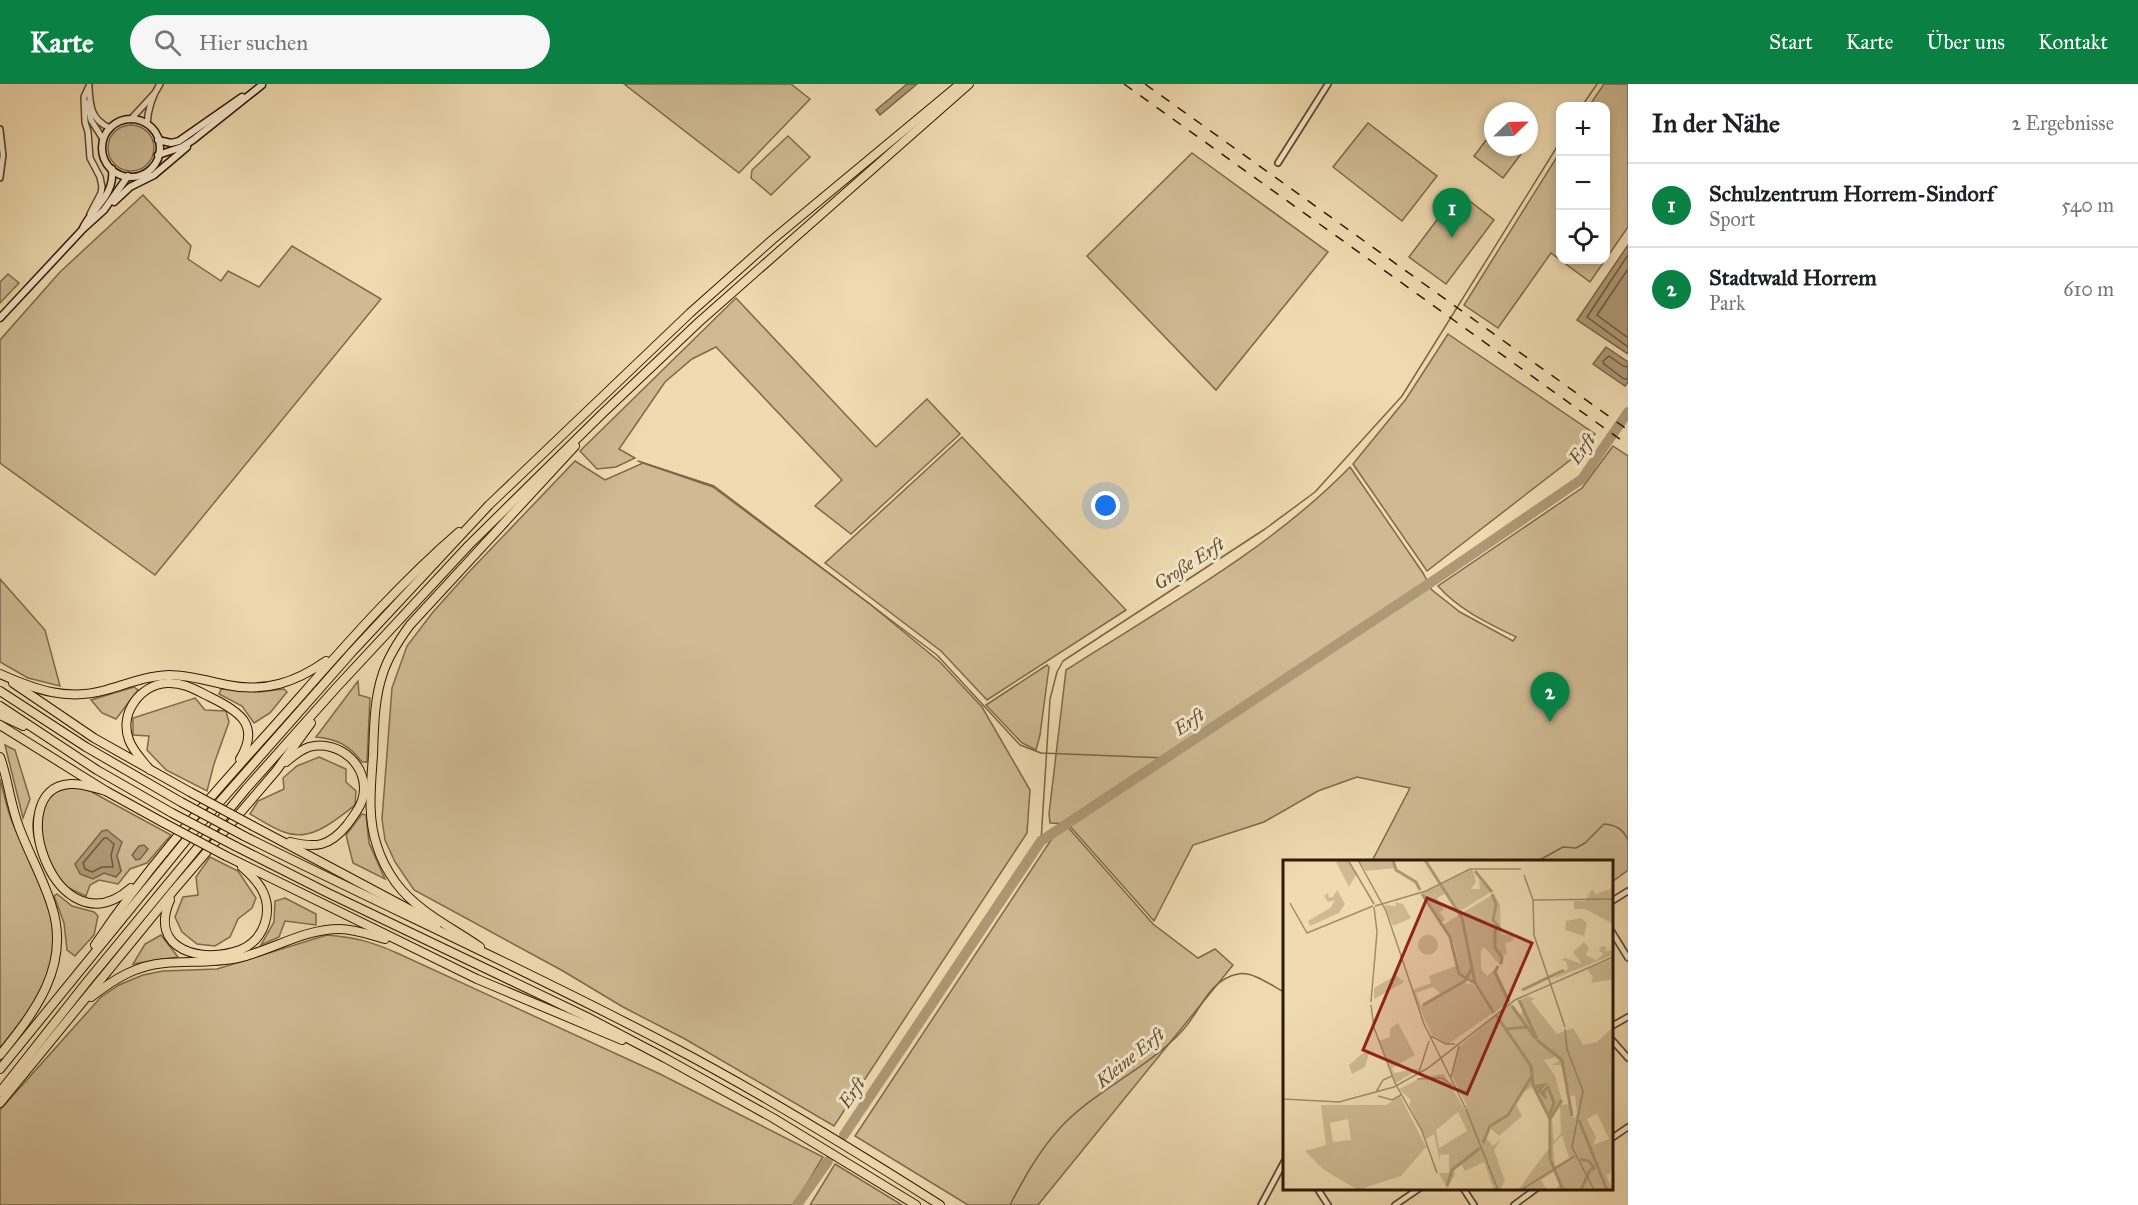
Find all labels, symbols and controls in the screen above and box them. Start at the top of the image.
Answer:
search box [130,15,550,69]
text: Karte [30,25,94,60]
icon: search [151,26,184,59]
text: Hier suchen [199,29,308,56]
text: Start [1769,29,1813,55]
text: Karte [1846,29,1894,55]
text: Über uns [1927,29,2005,55]
text: Kontakt [2038,29,2108,55]
north arrow [1484,102,1538,156]
map controls [1556,102,1610,264]
button: + [1556,102,1610,156]
text: In der Nähe [1652,107,1780,139]
text: 2 Ergebnisse [2011,111,2114,135]
button: − [1556,156,1610,210]
text: Schulzentrum Horrem-Sindorf [1709,180,1994,207]
pin: 1 [1432,188,1472,238]
text: 1 [1668,193,1675,217]
text: 540 m [2061,193,2114,217]
text: Sport [1709,207,1755,231]
button: locate [1556,210,1610,264]
text: Stadtwald Horrem [1709,264,1877,291]
text: 2 [1667,277,1676,301]
text: 610 m [2063,277,2114,301]
text: Park [1709,291,1745,315]
water label: Erft [1563,428,1601,469]
your location [1091,491,1120,520]
water label: Große Erft [1150,532,1229,595]
pin: 2 [1530,672,1570,722]
water label: Erft [1169,703,1210,741]
inset map [1283,860,1613,1190]
water label: Kleine Erft [1090,1023,1170,1093]
water label: Erft [833,1072,871,1113]

